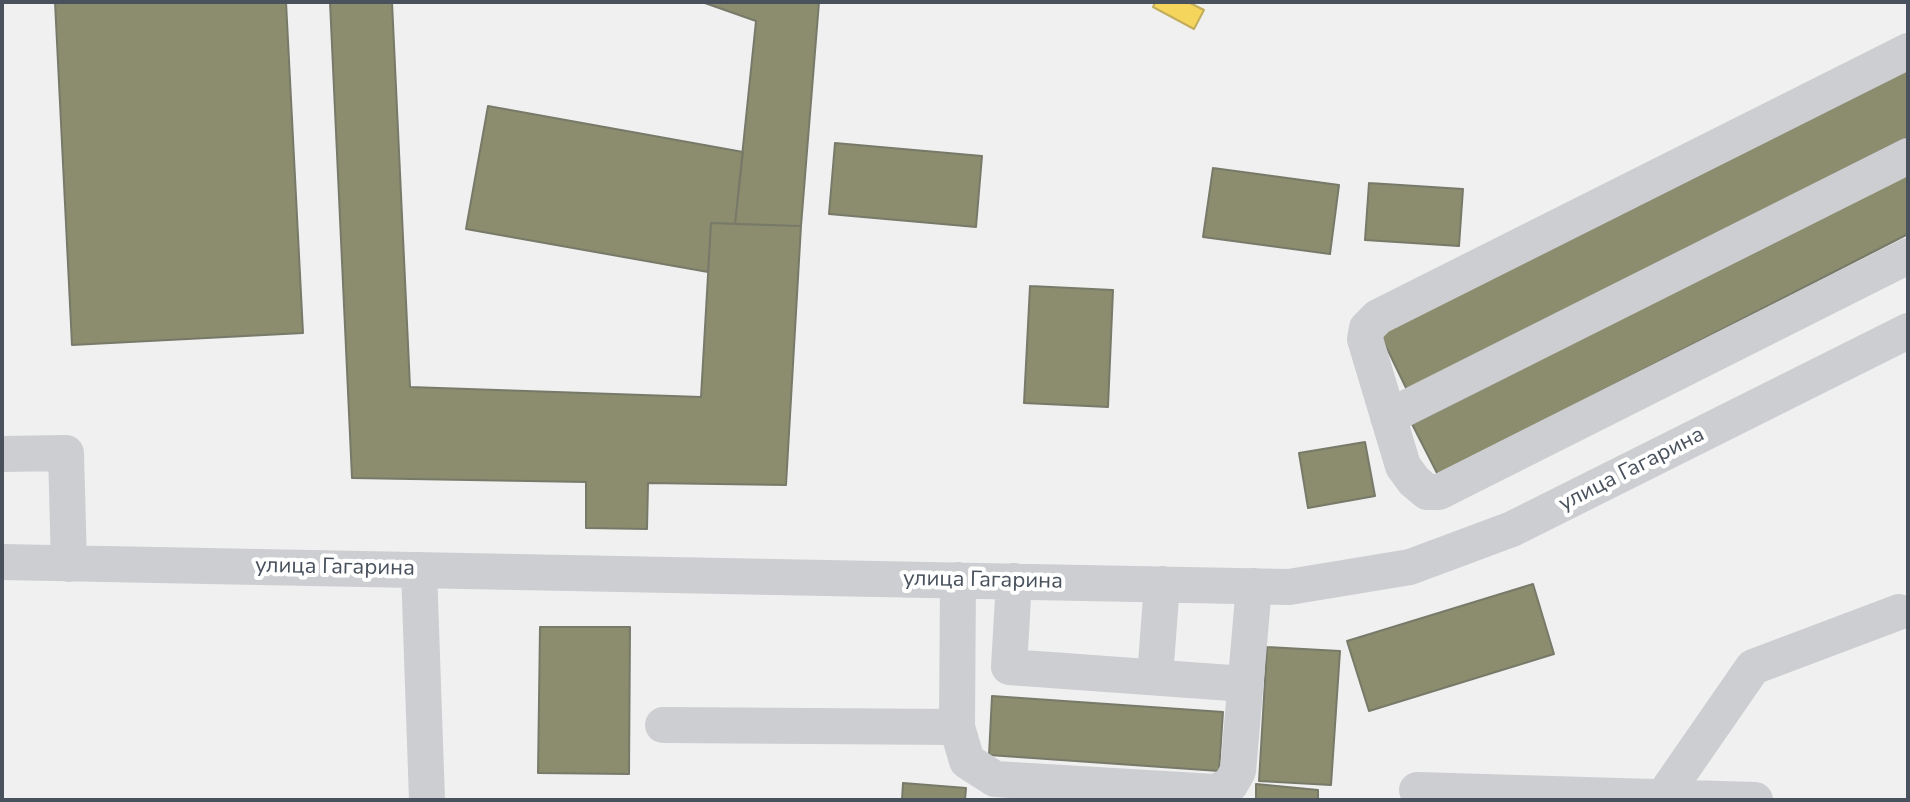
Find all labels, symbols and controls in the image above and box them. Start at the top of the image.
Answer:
street label: улица Гагарина [1555,422,1709,518]
street label: улица Гагарина [255,553,415,583]
street label: улица Гагарина [903,566,1063,596]

